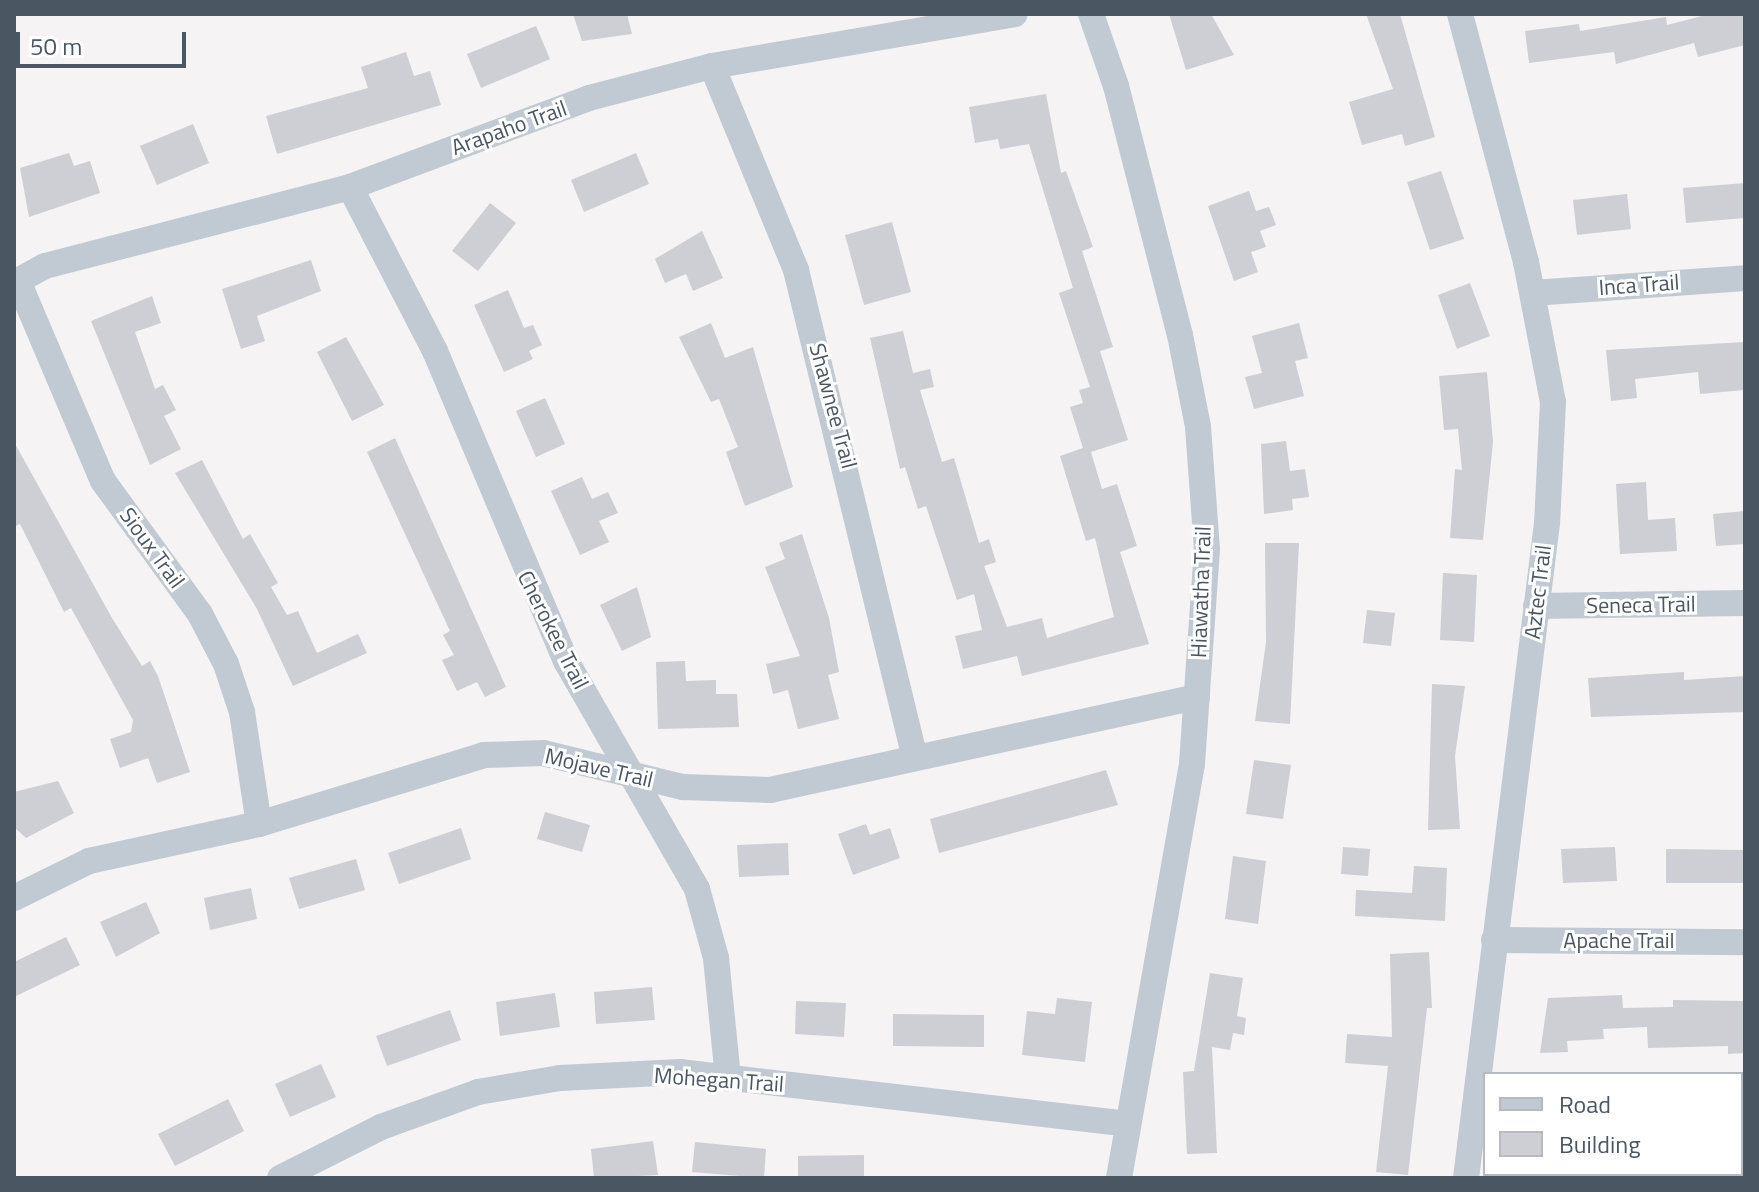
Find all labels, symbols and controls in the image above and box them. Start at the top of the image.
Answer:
scale bar [20,16,190,66]
text: 50 m [30,28,82,64]
street label: Arapaho Trail [448,95,570,161]
street label: Inca Trail [1598,269,1680,301]
street label: Shawnee Trail [804,340,862,472]
street label: Sioux Trail [114,503,190,593]
street label: Hiawatha Trail [1186,526,1216,658]
street label: Aztec Trail [1519,543,1557,641]
street label: Cherokee Trail [512,566,594,694]
street label: Seneca Trail [1586,591,1696,619]
street label: Mojave Trail [542,743,656,793]
street label: Apache Trail [1563,928,1675,954]
street label: Mohegan Trail [653,1062,785,1098]
legend [1483,1072,1743,1176]
text: Road [1559,1086,1611,1122]
text: Building [1559,1126,1641,1162]

